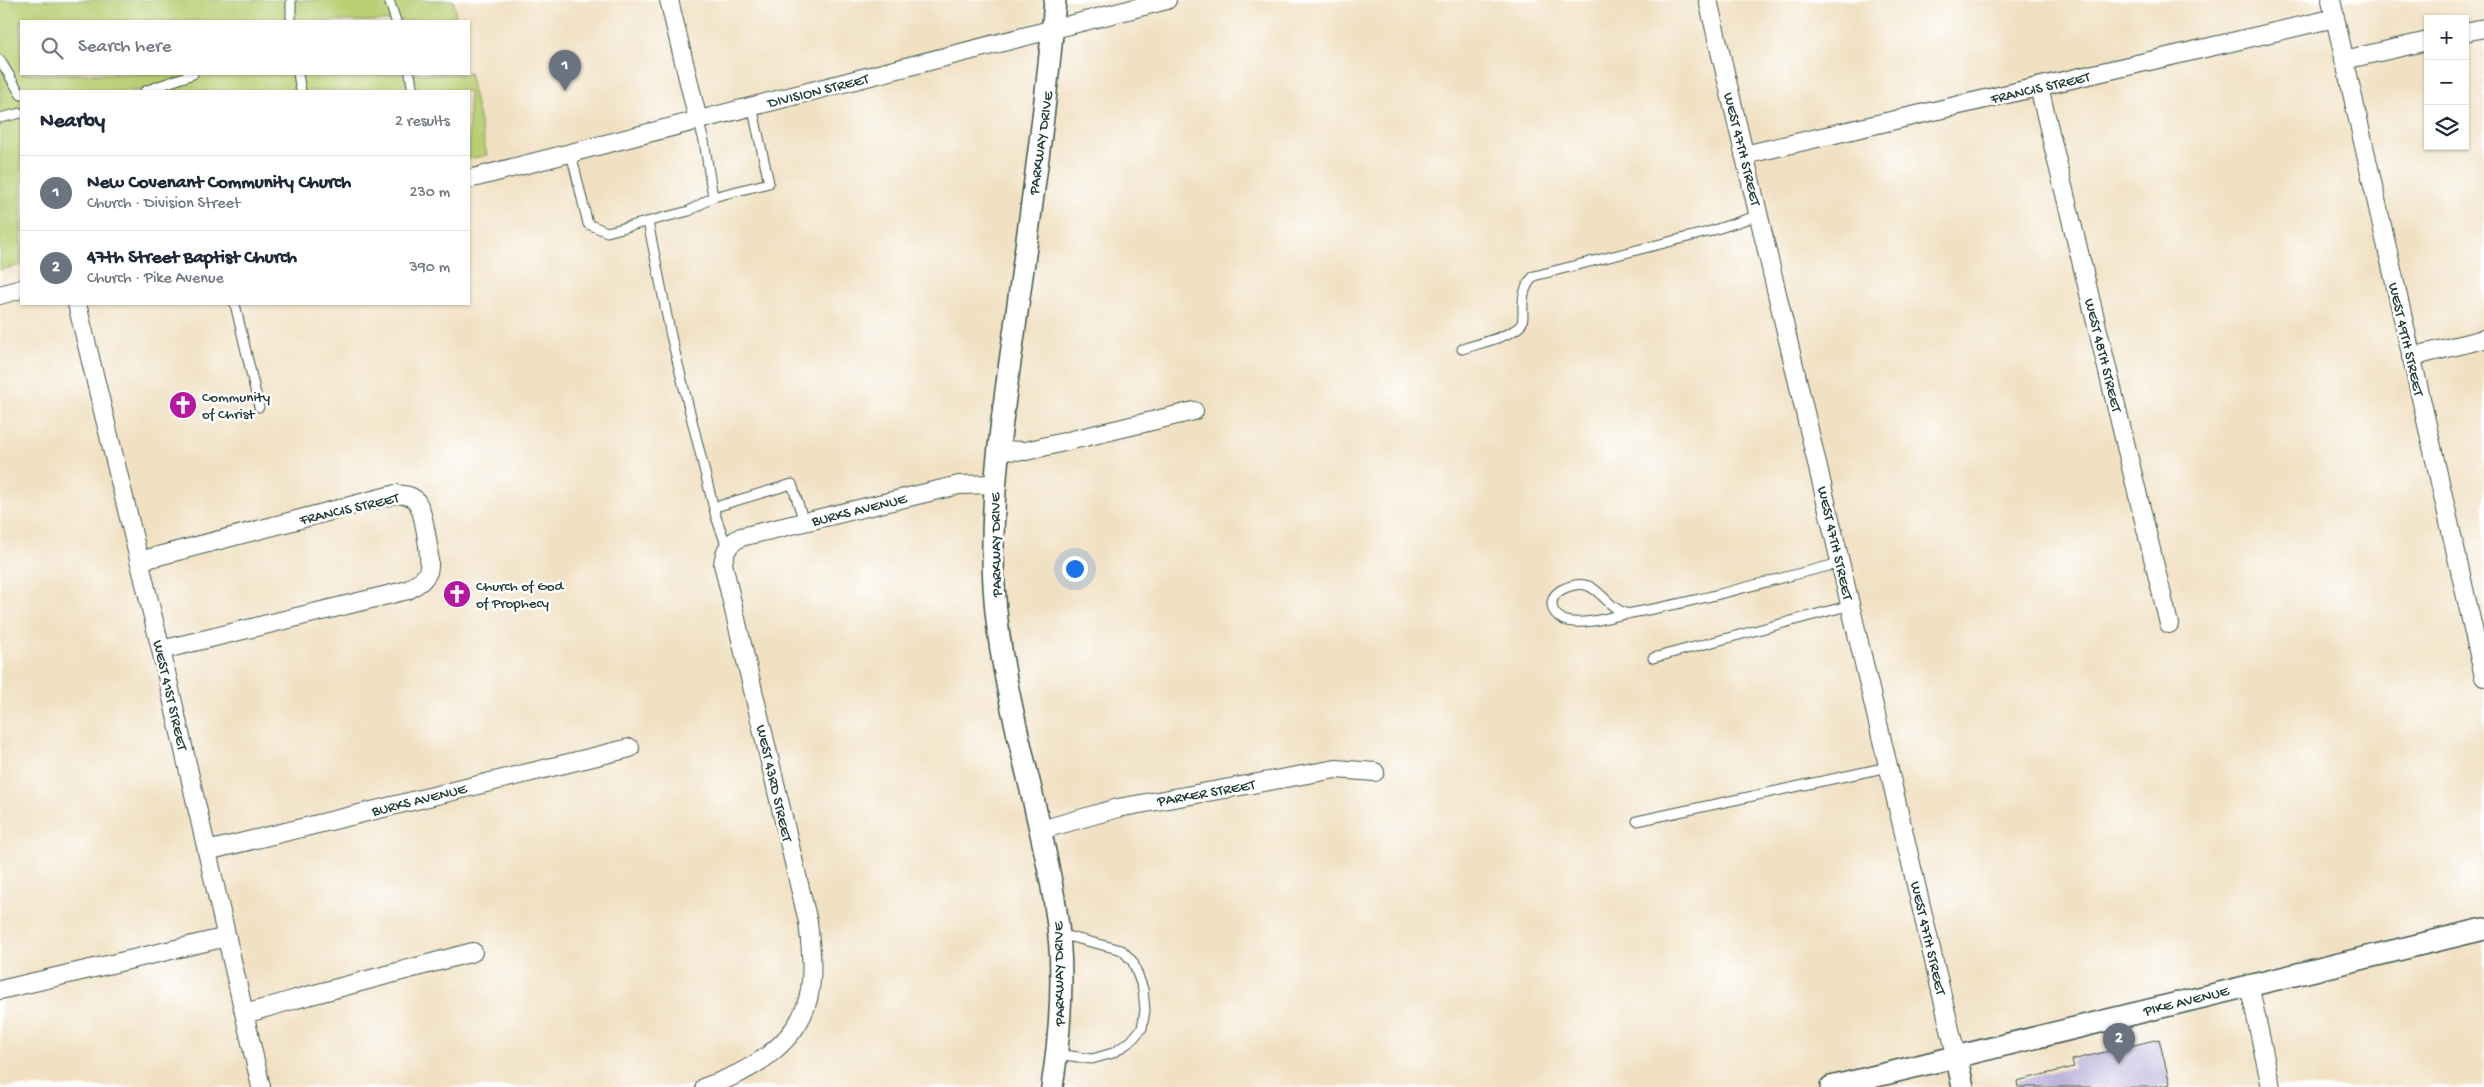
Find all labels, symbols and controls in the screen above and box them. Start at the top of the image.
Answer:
map controls [2424,15,2469,150]
button: + [2424,15,2469,60]
search box [20,20,470,75]
icon: search [38,34,66,62]
text: Search here [78,36,172,59]
pin: 1 [549,50,581,91]
button: − [2424,60,2469,105]
street label: FRANCIS STREET [1988,68,2093,109]
street label: DIVISION STREET [765,70,872,113]
street label: PARKWAY DRIVE [1026,90,1058,197]
street label: WEST 47TH STREET [1718,91,1764,209]
button: layers [2424,105,2469,150]
text: Nearby [40,110,105,135]
text: 2 results [395,113,450,132]
text: New Covenant Community Church [87,172,351,195]
text: 1 [53,184,59,203]
text: 230 m [410,184,450,203]
text: Church · Division Street [87,195,240,214]
text: 47th Street Baptist Church [87,247,297,270]
text: 2 [52,259,60,278]
text: 390 m [409,259,450,278]
text: Church · Pike Avenue [87,270,224,289]
street label: WEST 49TH STREET [2383,281,2427,399]
street label: WEST 48TH STREET [2079,297,2125,415]
place label: Community of Christ [202,389,271,424]
church icon: Community of Christ [168,390,198,420]
street label: WEST 47TH STREET [1812,485,1856,603]
street label: FRANCIS STREET [297,489,402,530]
street label: BURKS AVENUE [809,490,909,532]
street label: PARKWAY DRIVE [987,492,1007,598]
your location [1062,556,1088,582]
place label: Church of God of Prophecy [476,578,564,613]
church icon: Church of God of Prophecy [442,579,472,609]
street label: WEST 41ST STREET [148,638,191,754]
street label: WEST 43RD STREET [751,723,796,845]
street label: PARKER STREET [1155,776,1258,812]
street label: BURKS AVENUE [369,780,469,822]
street label: WEST 47TH STREET [1905,880,1949,998]
street label: PARKWAY DRIVE [1050,921,1070,1027]
street label: PIKE AVENUE [2141,982,2232,1021]
pin: 2 [2103,1023,2135,1064]

